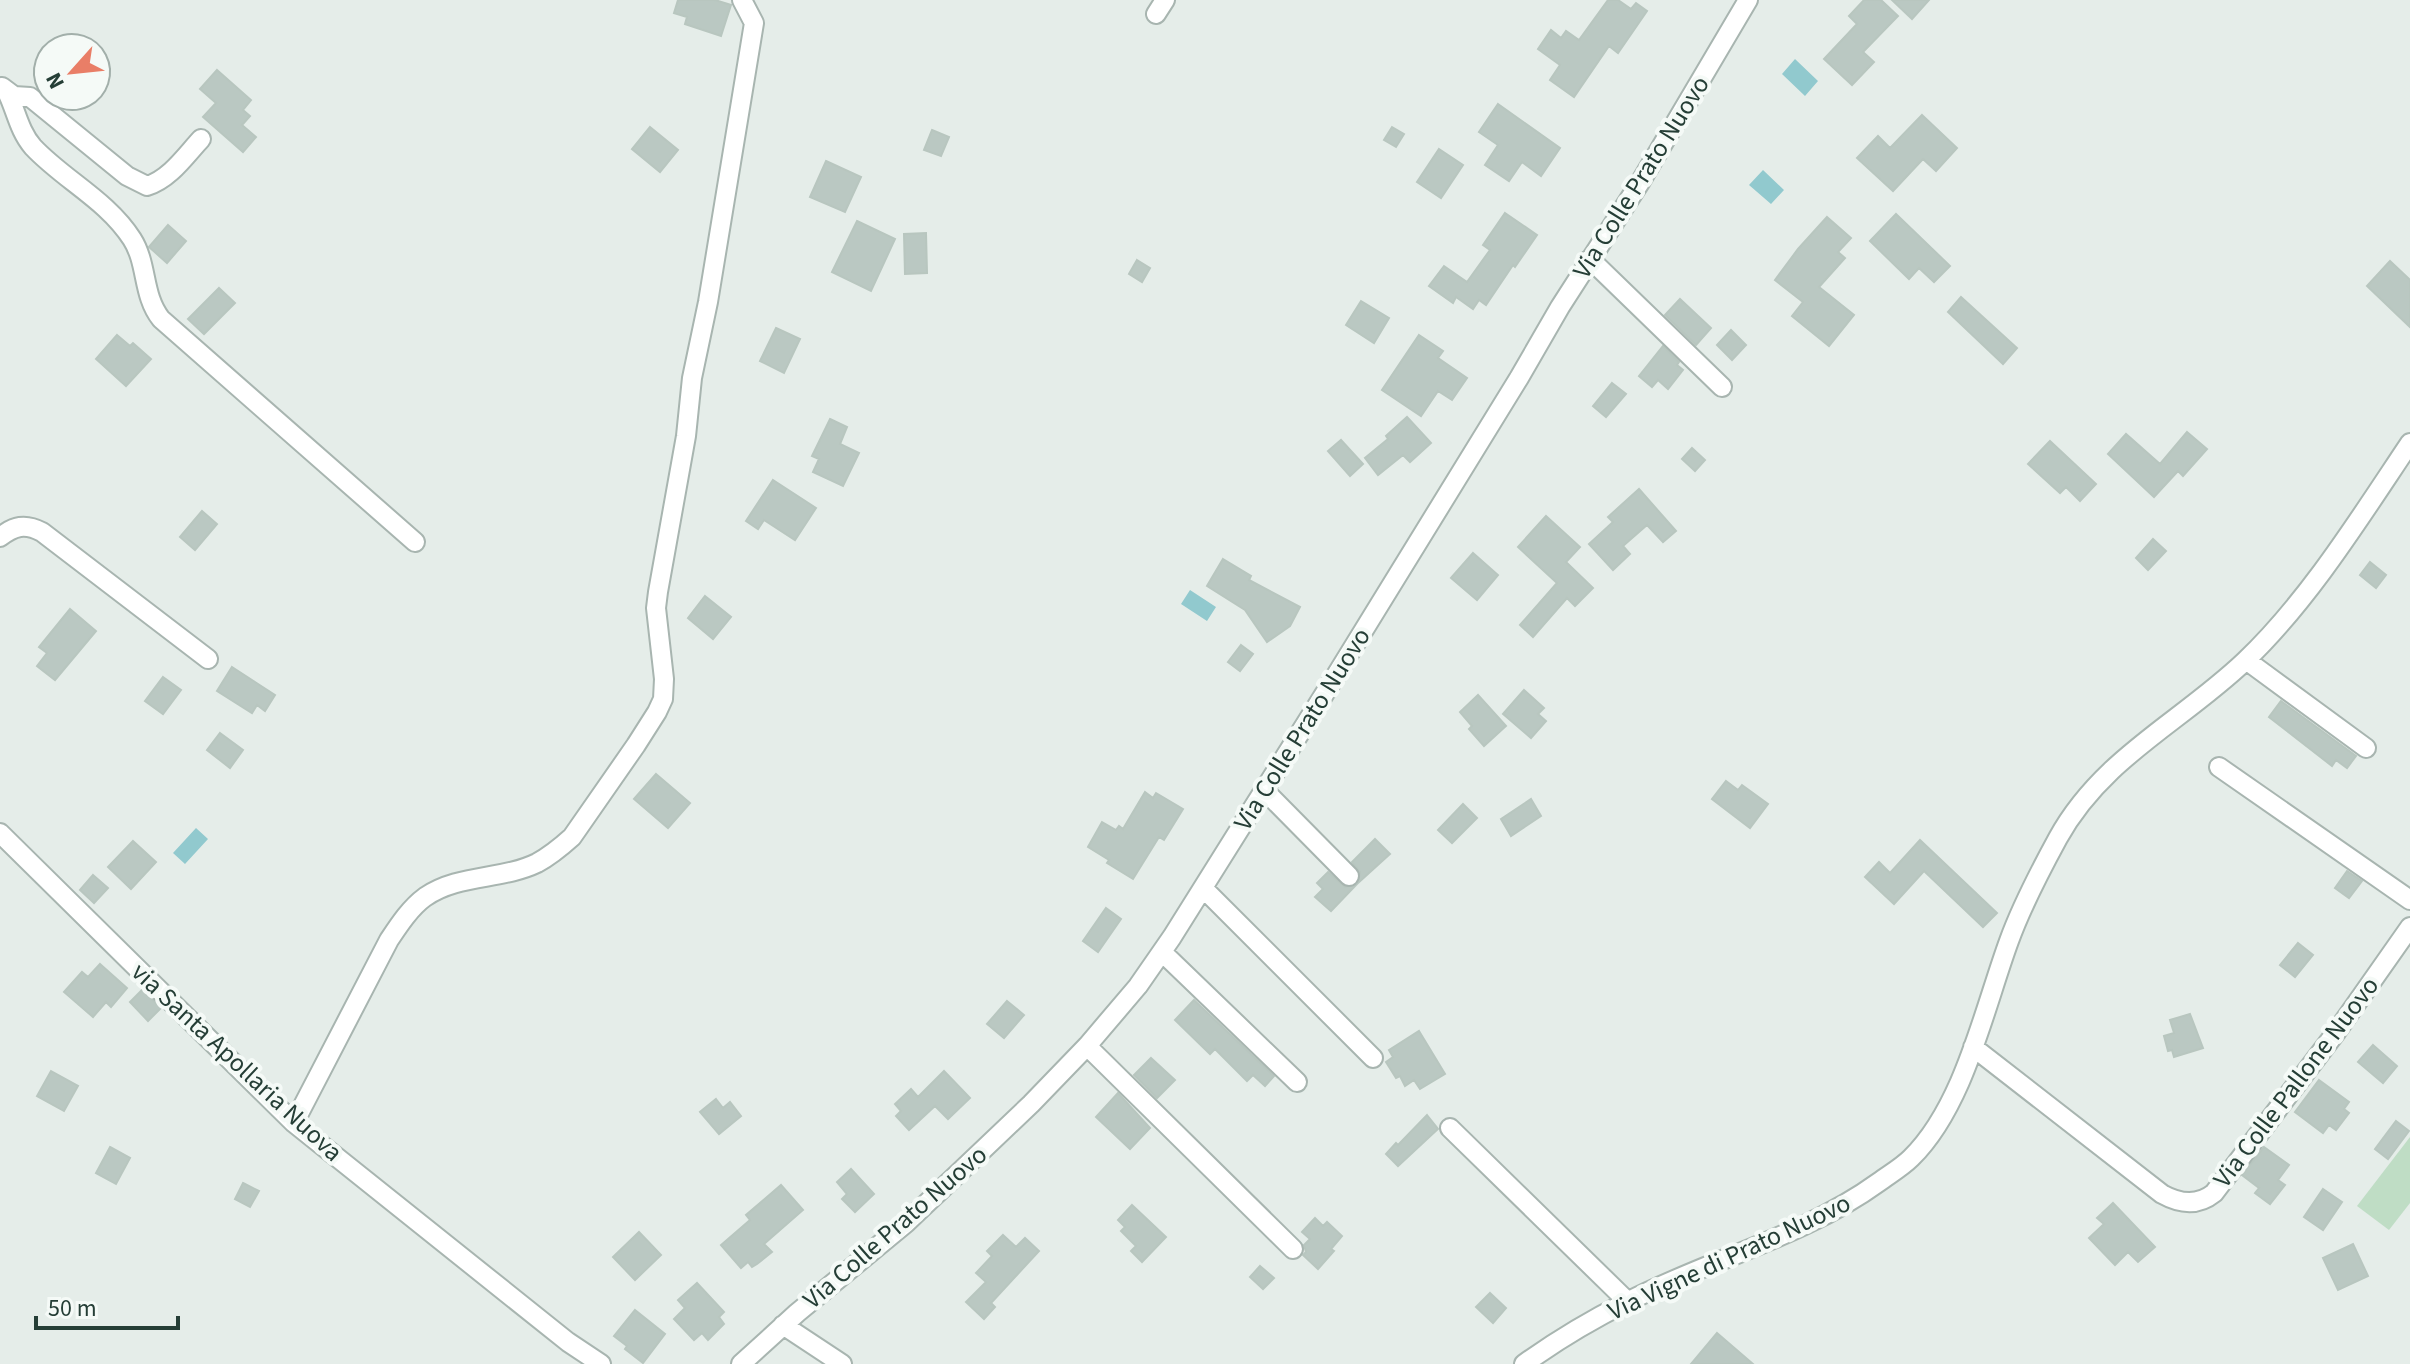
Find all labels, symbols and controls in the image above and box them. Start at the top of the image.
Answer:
north arrow [32,32,112,112]
text: N [37,67,73,94]
street label: Via Colle Prato Nuovo [1564,68,1718,286]
street label: Via Colle Prato Nuovo [1225,620,1379,838]
street label: via Santa Apollaria Nuova [123,954,351,1170]
street label: Via Colle Pallone Nuovo [2204,969,2388,1195]
street label: Via Colle Prato Nuovo [795,1137,995,1317]
street label: Via Vigne di Prato Nuovo [1602,1184,1856,1330]
scale bar [36,1280,178,1330]
text: 50 m [48,1291,97,1326]

